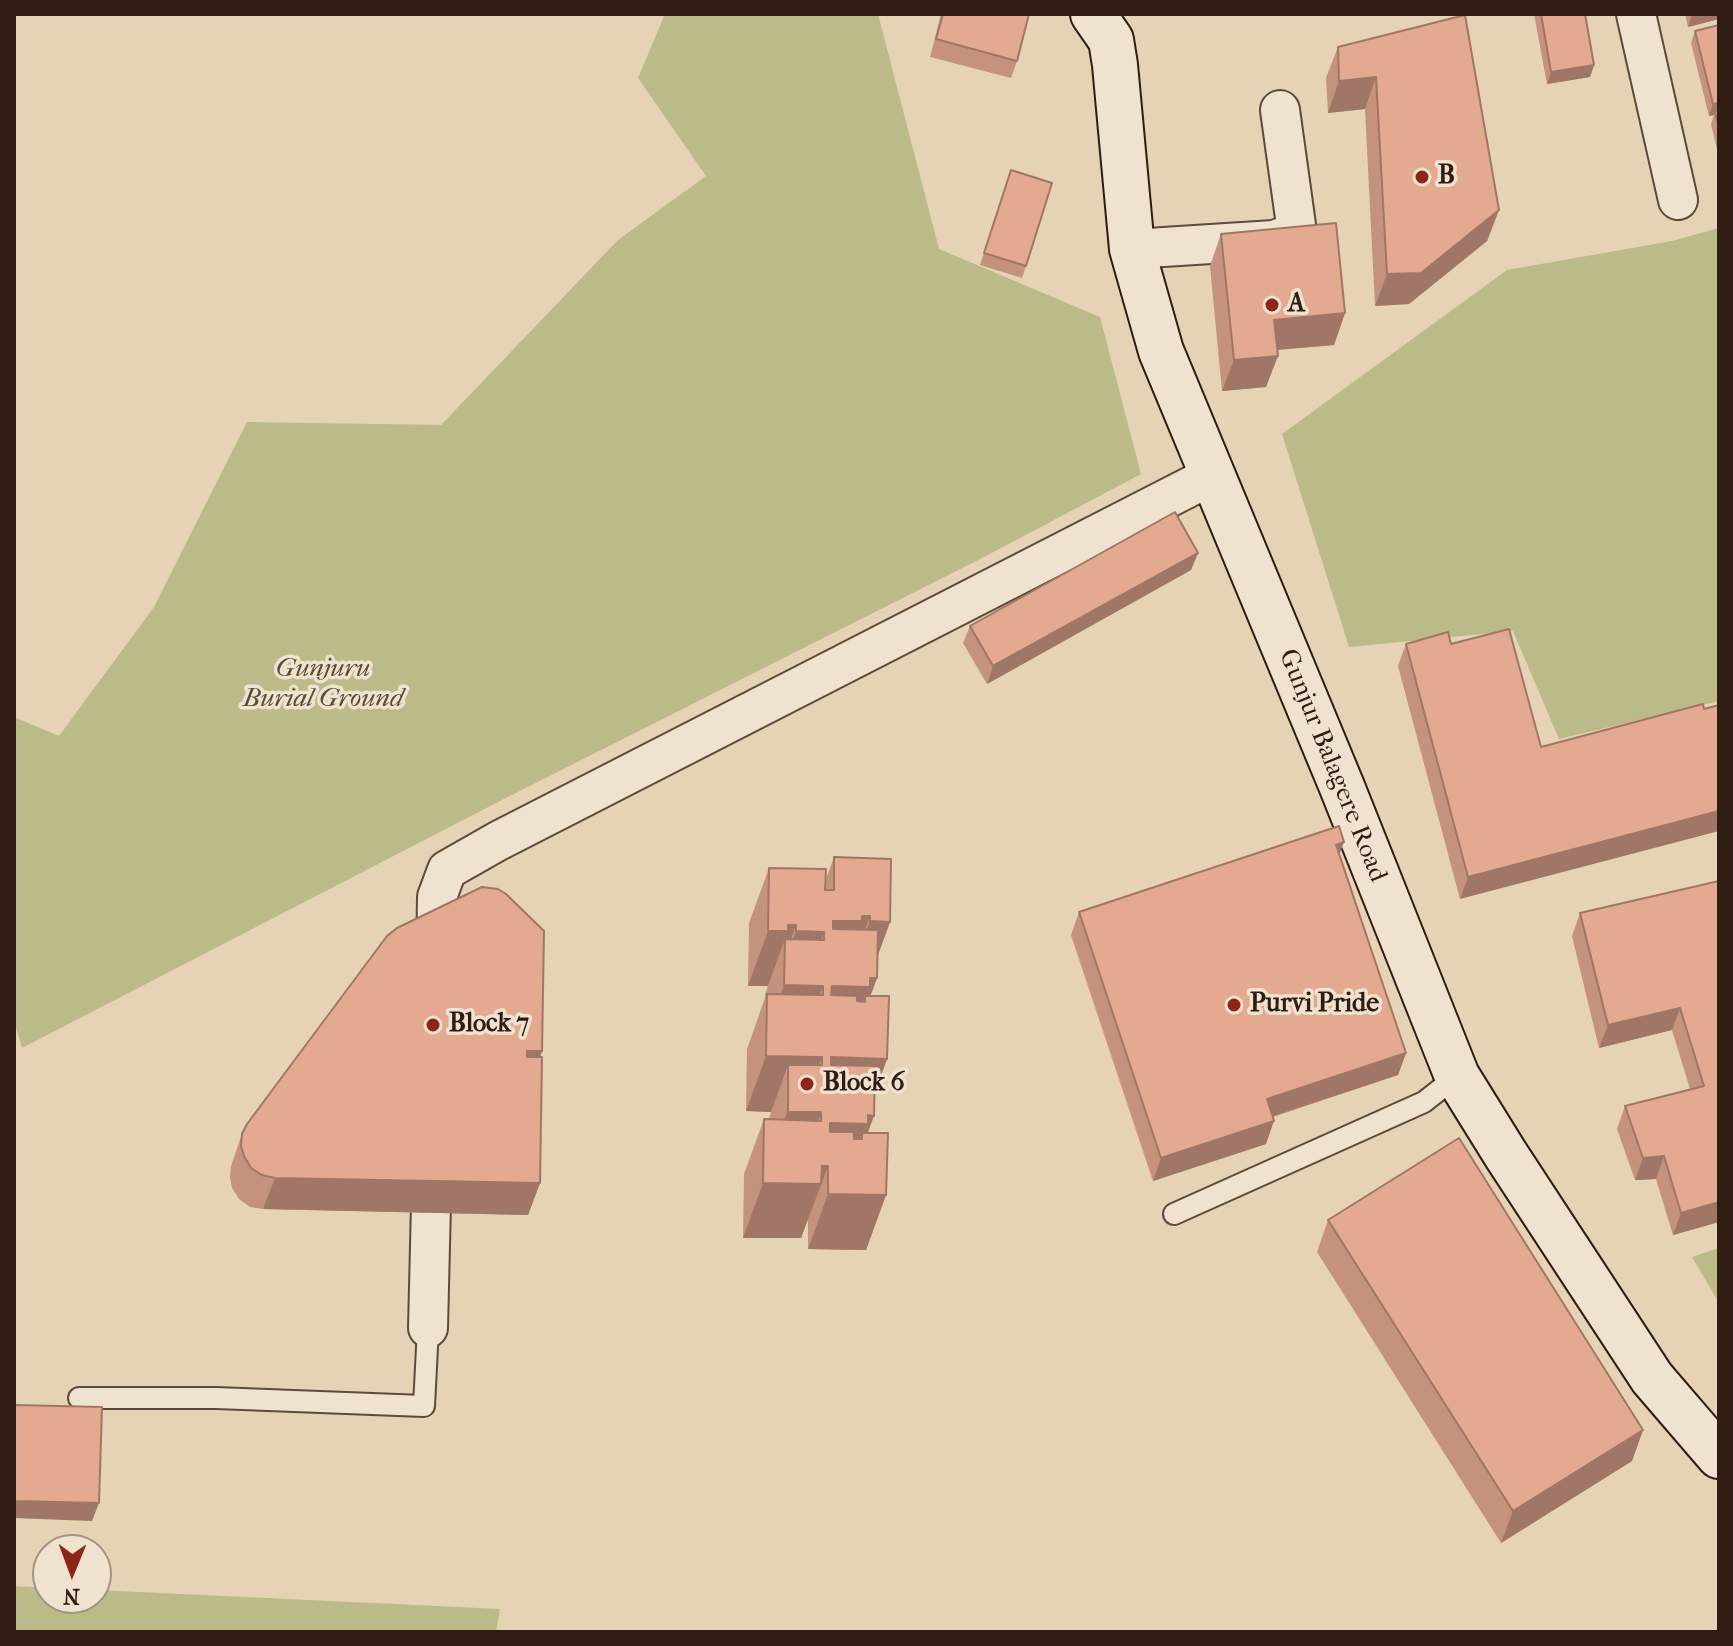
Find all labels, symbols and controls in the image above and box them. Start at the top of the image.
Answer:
place label: B [1438,161,1455,193]
marker: B [1413,168,1431,186]
place label: A [1288,289,1305,321]
marker: A [1263,296,1281,314]
street label: Gunjur Balagere Road [1271,645,1393,887]
park label: Gunjuru Burial Ground [243,654,403,716]
place label: Purvi Pride [1250,989,1379,1021]
marker: Purvi Pride [1225,996,1243,1014]
place label: Block 7 [449,1009,529,1041]
marker: Block 7 [424,1016,442,1034]
place label: Block 6 [823,1068,905,1100]
marker: Block 6 [798,1075,816,1093]
north arrow [32,1534,112,1614]
text: N [63,1583,80,1609]

